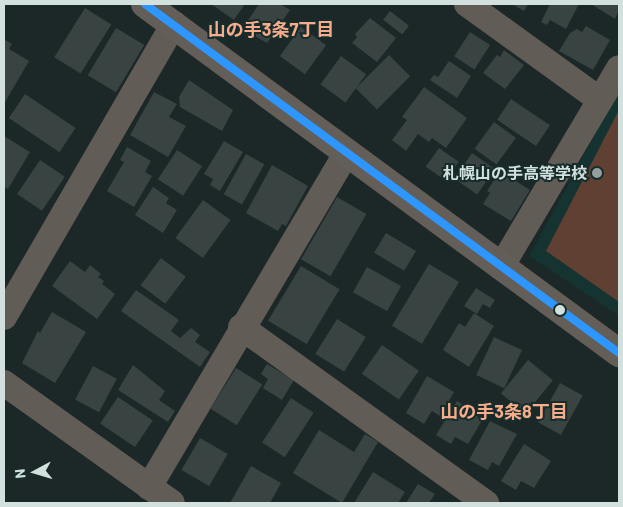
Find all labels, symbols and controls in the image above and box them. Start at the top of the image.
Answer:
district label: 山の手3条7丁目 [208,18,334,40]
place label: 札幌山の手高等学校 [443,163,587,183]
marker: 札幌山の手高等学校 [591,167,603,179]
unlabelled marker [555,305,565,315]
district label: 山の手3条8丁目 [440,400,568,422]
north arrow [10,447,60,497]
text: N [11,468,29,479]

